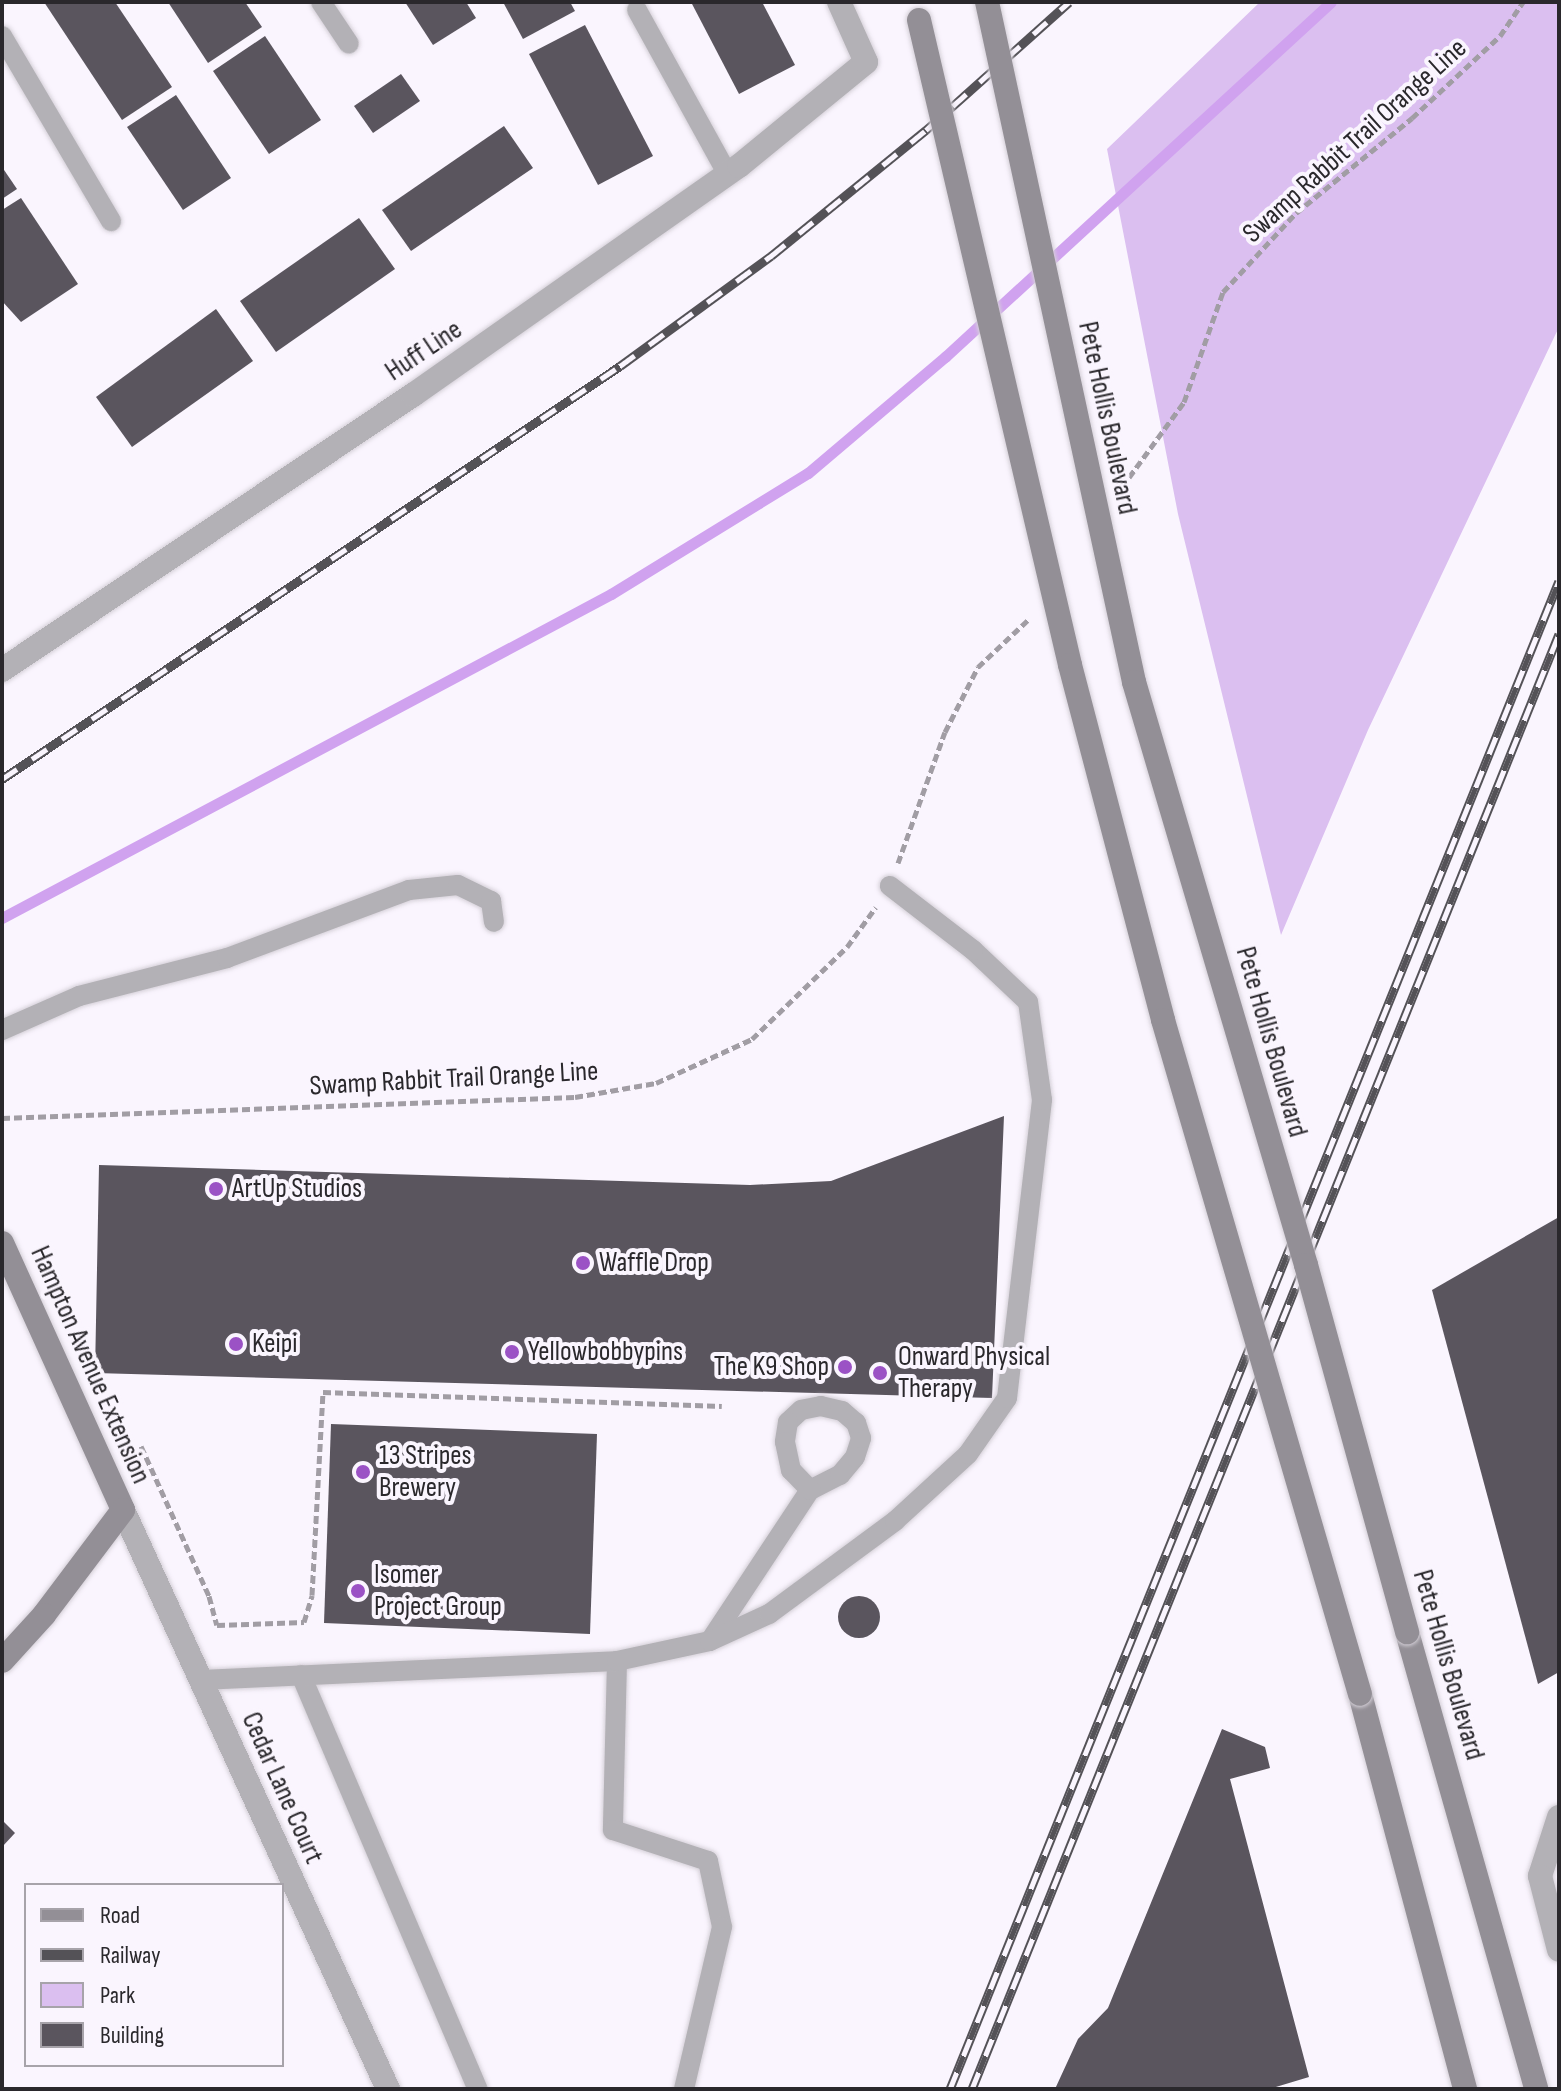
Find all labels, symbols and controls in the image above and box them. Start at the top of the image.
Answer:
street label: Swamp Rabbit Trail Orange Line [1236,32,1474,250]
street label: Huff Line [379,313,469,389]
street label: Pete Hollis Boulevard [1070,319,1144,517]
street label: Pete Hollis Boulevard [1228,943,1314,1141]
street label: Swamp Rabbit Trail Orange Line [309,1055,599,1103]
place label: ArtUp Studios [232,1172,362,1206]
marker: ArtUp Studios [207,1180,225,1198]
street label: Hampton Avenue Extension [23,1241,157,1489]
place label: Waffle Drop [599,1246,709,1280]
marker: Waffle Drop [574,1254,592,1272]
place label: Keipi [252,1327,297,1361]
marker: Keipi [227,1335,245,1353]
place label: Yellowbobbypins [528,1335,683,1369]
place label: Onward Physical Therapy [898,1340,1050,1406]
marker: Yellowbobbypins [503,1343,521,1361]
place label: The K9 Shop [714,1350,829,1384]
marker: The K9 Shop [836,1358,854,1376]
marker: Onward Physical Therapy [869,1362,891,1384]
place label: 13 Stripes Brewery [379,1439,472,1505]
marker: 13 Stripes Brewery [354,1463,372,1481]
place label: Isomer Project Group [374,1558,502,1624]
street label: Pete Hollis Boulevard [1405,1566,1491,1764]
marker: Isomer Project Group [349,1582,367,1600]
street label: Cedar Lane Court [234,1707,330,1869]
legend [24,1883,284,2067]
text: Road [100,1901,140,1930]
text: Railway [100,1941,160,1970]
text: Park [100,1981,135,2010]
text: Building [100,2021,164,2050]

